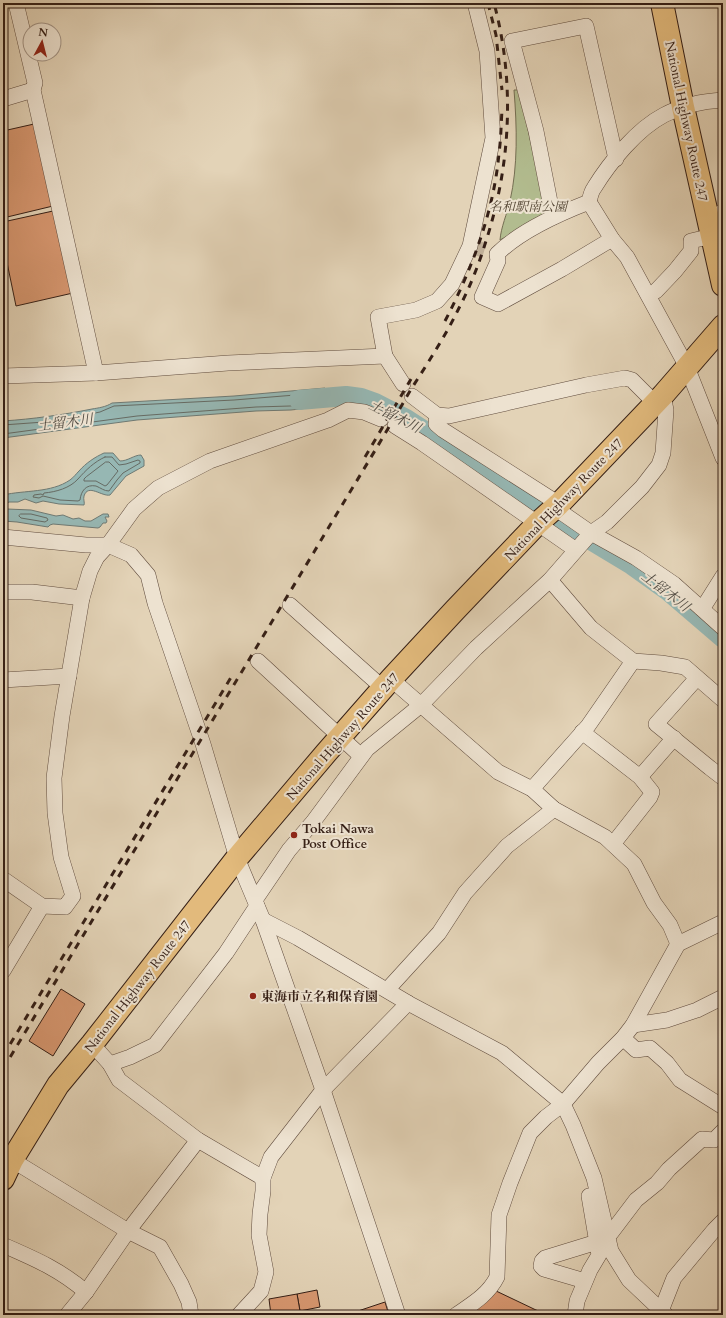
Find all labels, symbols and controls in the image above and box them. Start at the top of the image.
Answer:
north arrow [22,22,62,62]
text: N [38,25,49,41]
street label: National Highway Route 247 [660,39,712,203]
park label: 名和駅南公園 [489,198,569,216]
water label: 土留木川 [366,395,426,439]
water label: 土留木川 [36,409,96,435]
street label: National Highway Route 247 [501,434,627,565]
water label: 土留木川 [638,567,695,617]
street label: National Highway Route 247 [282,669,403,804]
place label: Tokai Nawa Post Office [302,820,374,853]
marker: Tokai Nawa Post Office [289,830,299,840]
street label: National Highway Route 247 [80,916,195,1056]
place label: 東海市立名和保育園 [261,988,378,1006]
marker: 東海市立名和保育園 [248,991,258,1001]

